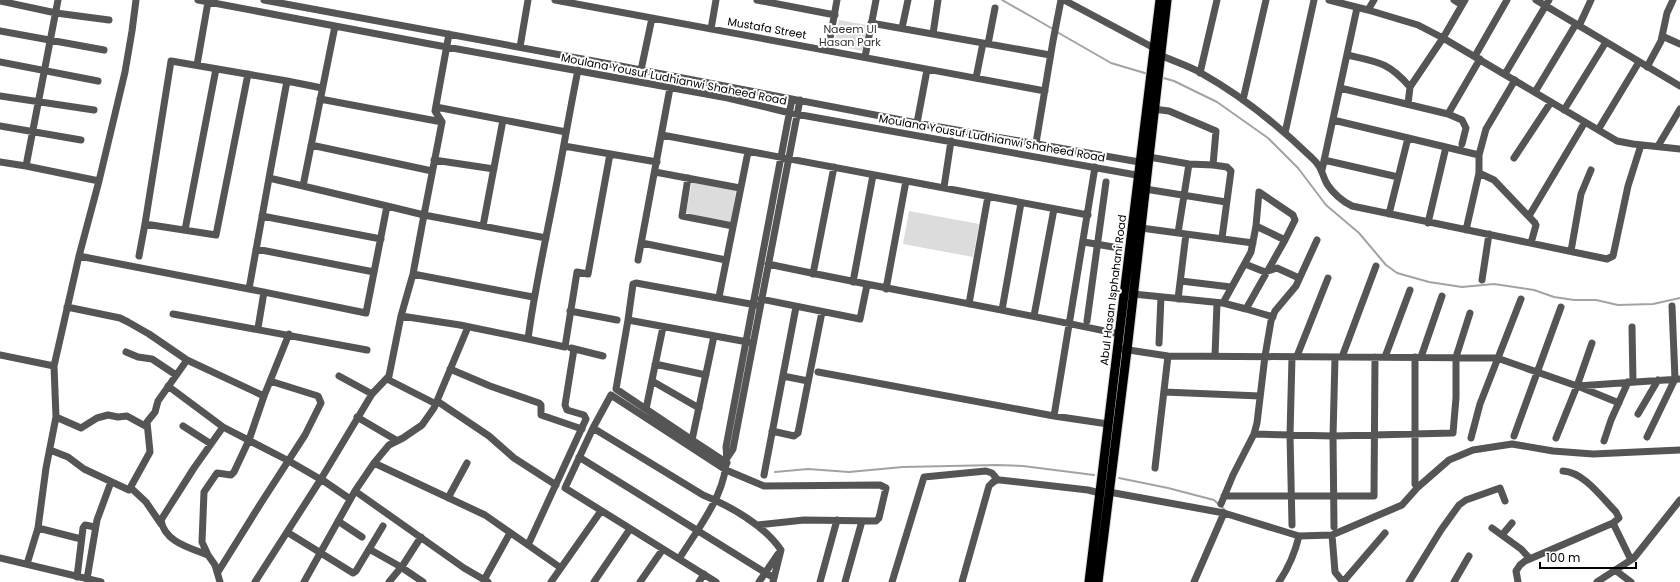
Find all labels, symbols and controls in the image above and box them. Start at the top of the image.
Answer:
street label: Mustafa Street [726,13,808,43]
park label: Naeem Ul Hasan Park [819,21,881,50]
street label: Moulana Yousuf Ludhianwi Shaheed Road [560,49,788,109]
street label: Moulana Yousuf Ludhianwi Shaheed Road [878,110,1106,166]
street label: Abul Hasan Isphahani Road [1096,214,1130,366]
scale bar [1540,544,1636,570]
text: 100 m [1546,549,1580,566]

